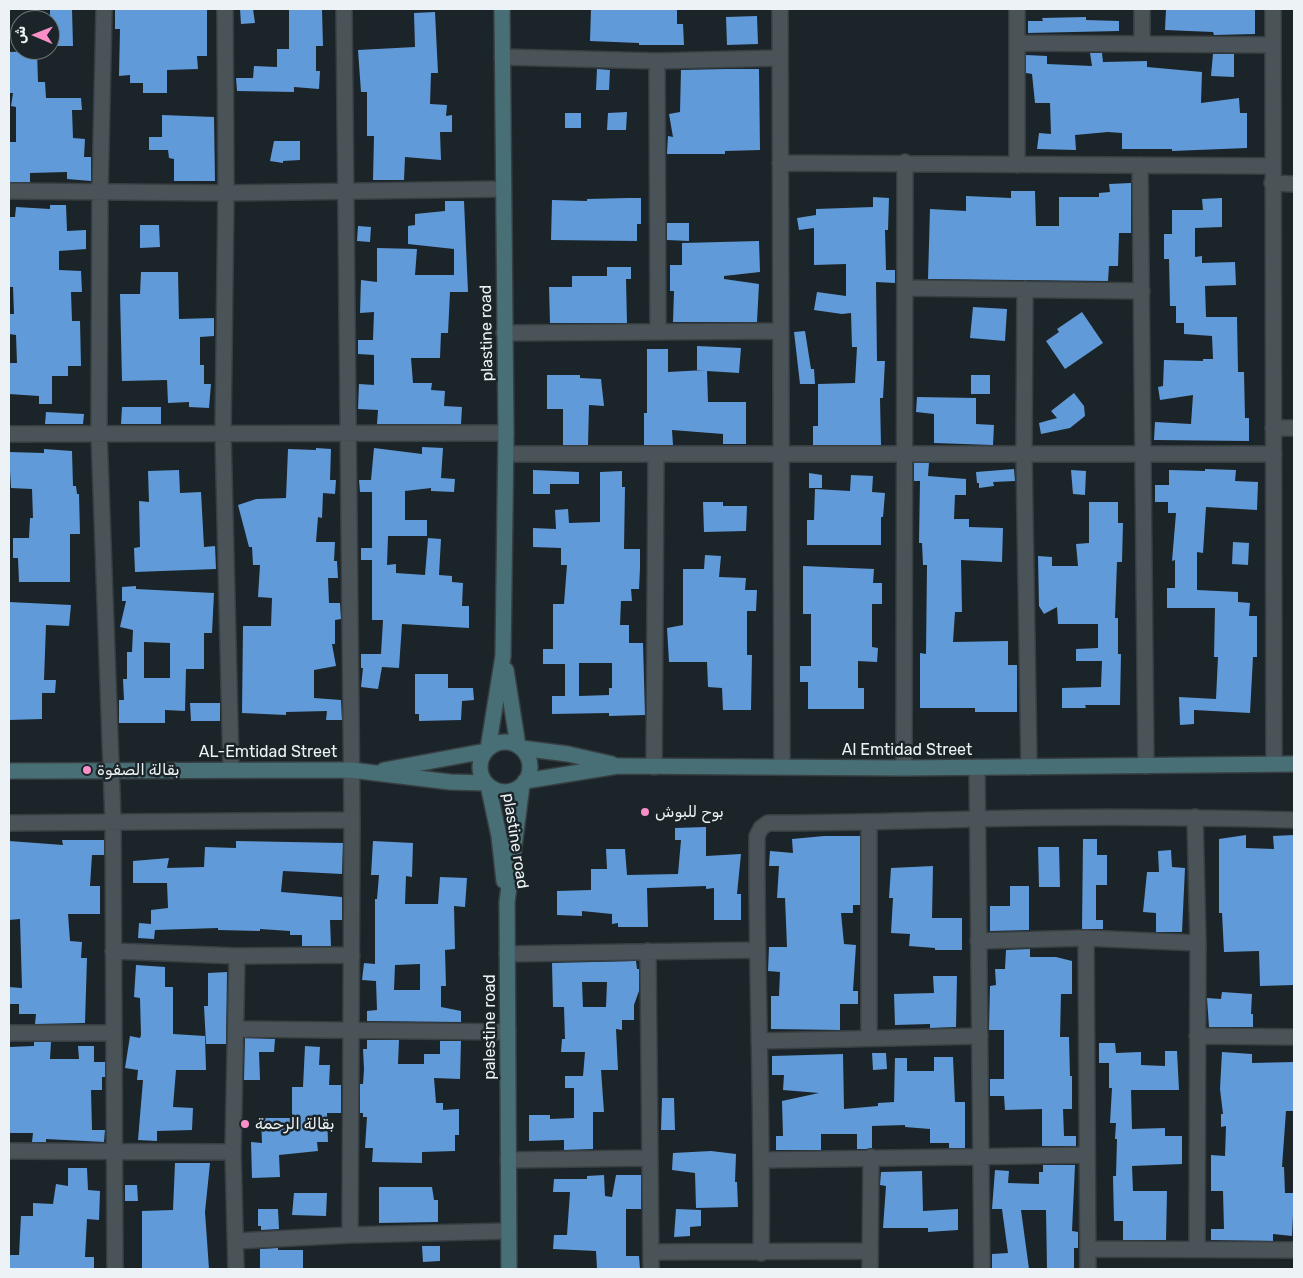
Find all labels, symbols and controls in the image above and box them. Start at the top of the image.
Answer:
north arrow [10,10,60,60]
text: ش [12,26,29,44]
street label: plastine road [477,285,497,381]
street label: Al Emtidad Street [842,740,972,760]
street label: AL-Emtidad Street [199,742,337,762]
place label: بقالة الصفوة [97,760,180,780]
marker: بقالة الصفوة [81,764,93,776]
street label: plastine road [498,792,532,890]
place label: بوح للبوش [655,802,724,822]
marker: بوح للبوش [639,806,651,818]
street label: palestine road [480,974,500,1080]
place label: بقالة الرحمة [255,1114,334,1134]
marker: بقالة الرحمة [239,1118,251,1130]

